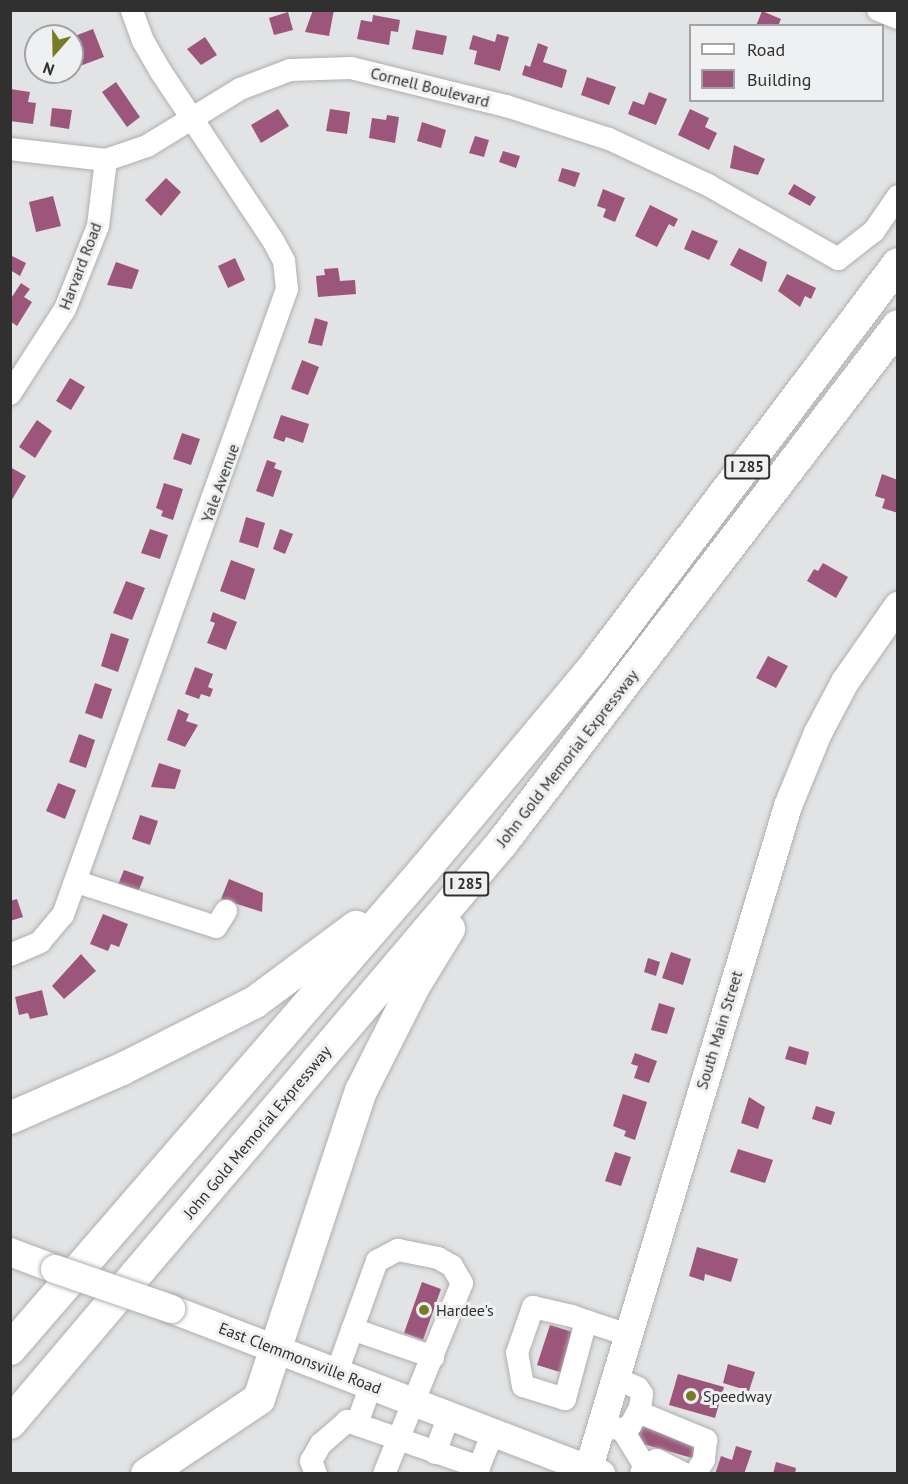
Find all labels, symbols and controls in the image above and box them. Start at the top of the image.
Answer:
north arrow [24,24,84,84]
legend [689,24,884,102]
text: Road [747,38,785,61]
text: N [40,58,57,80]
street label: Cornell Boulevard [369,63,491,111]
text: Building [747,68,811,91]
street label: Harvard Road [55,220,105,312]
street label: Yale Avenue [197,441,243,525]
road number: I 285 [723,455,771,479]
street label: John Gold Memorial Expressway [492,666,642,850]
road number: I 285 [442,872,490,896]
street label: South Main Street [692,968,746,1092]
street label: John Gold Memorial Expressway [179,1042,335,1222]
place label: Hardee's [436,1300,494,1320]
marker: Hardee's [417,1303,431,1317]
street label: East Clemmonsville Road [216,1318,384,1398]
place label: Speedway [703,1386,772,1406]
marker: Speedway [684,1389,698,1403]

